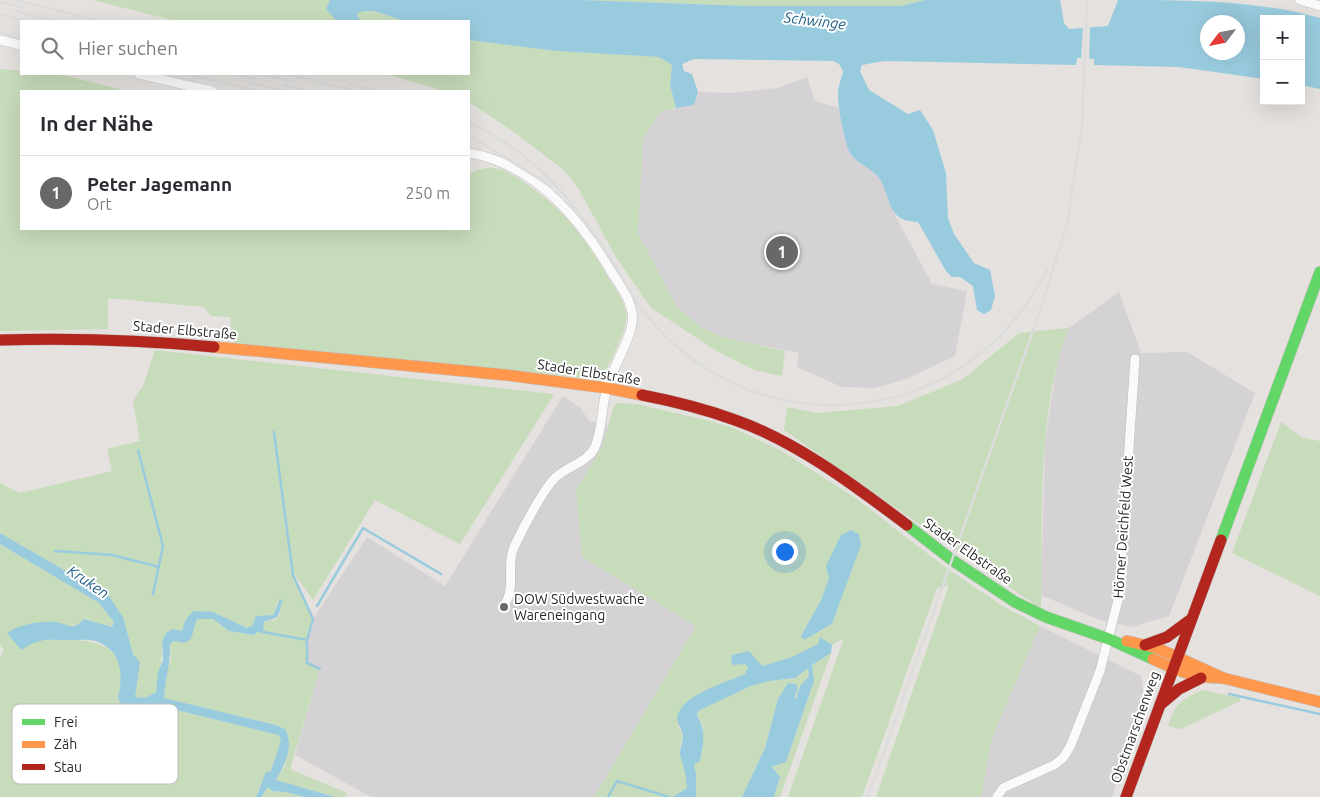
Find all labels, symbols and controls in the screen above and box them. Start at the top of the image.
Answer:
water label: Schwinge [782,8,847,33]
north arrow [1200,15,1245,60]
map controls [1260,15,1305,105]
button: + [1260,15,1305,60]
search box [20,20,470,75]
icon: search [38,34,66,62]
text: Hier suchen [78,37,178,59]
button: − [1260,60,1305,105]
text: In der Nähe [40,111,153,135]
text: Peter Jagemann [87,173,232,195]
text: 1 [51,184,61,202]
text: 250 m [405,184,450,202]
text: Ort [87,195,112,213]
pin: 1 [766,233,798,271]
street label: Stader Elbstraße [132,317,238,343]
street label: Stader Elbstraße [536,356,642,388]
street label: Hörner Deichfeld West [1110,455,1136,599]
street label: Stader Elbstraße [921,515,1015,587]
your location [772,539,798,565]
water label: Kruken [64,562,112,602]
place label: DOW Südwestwache Wareneingang [514,591,645,623]
marker: DOW Südwestwache Wareneingang [498,601,510,613]
street label: Obstmarschenweg [1107,669,1163,785]
legend [12,704,178,784]
text: Frei [54,714,78,730]
text: Zäh [54,736,77,752]
text: Stau [54,759,82,775]

